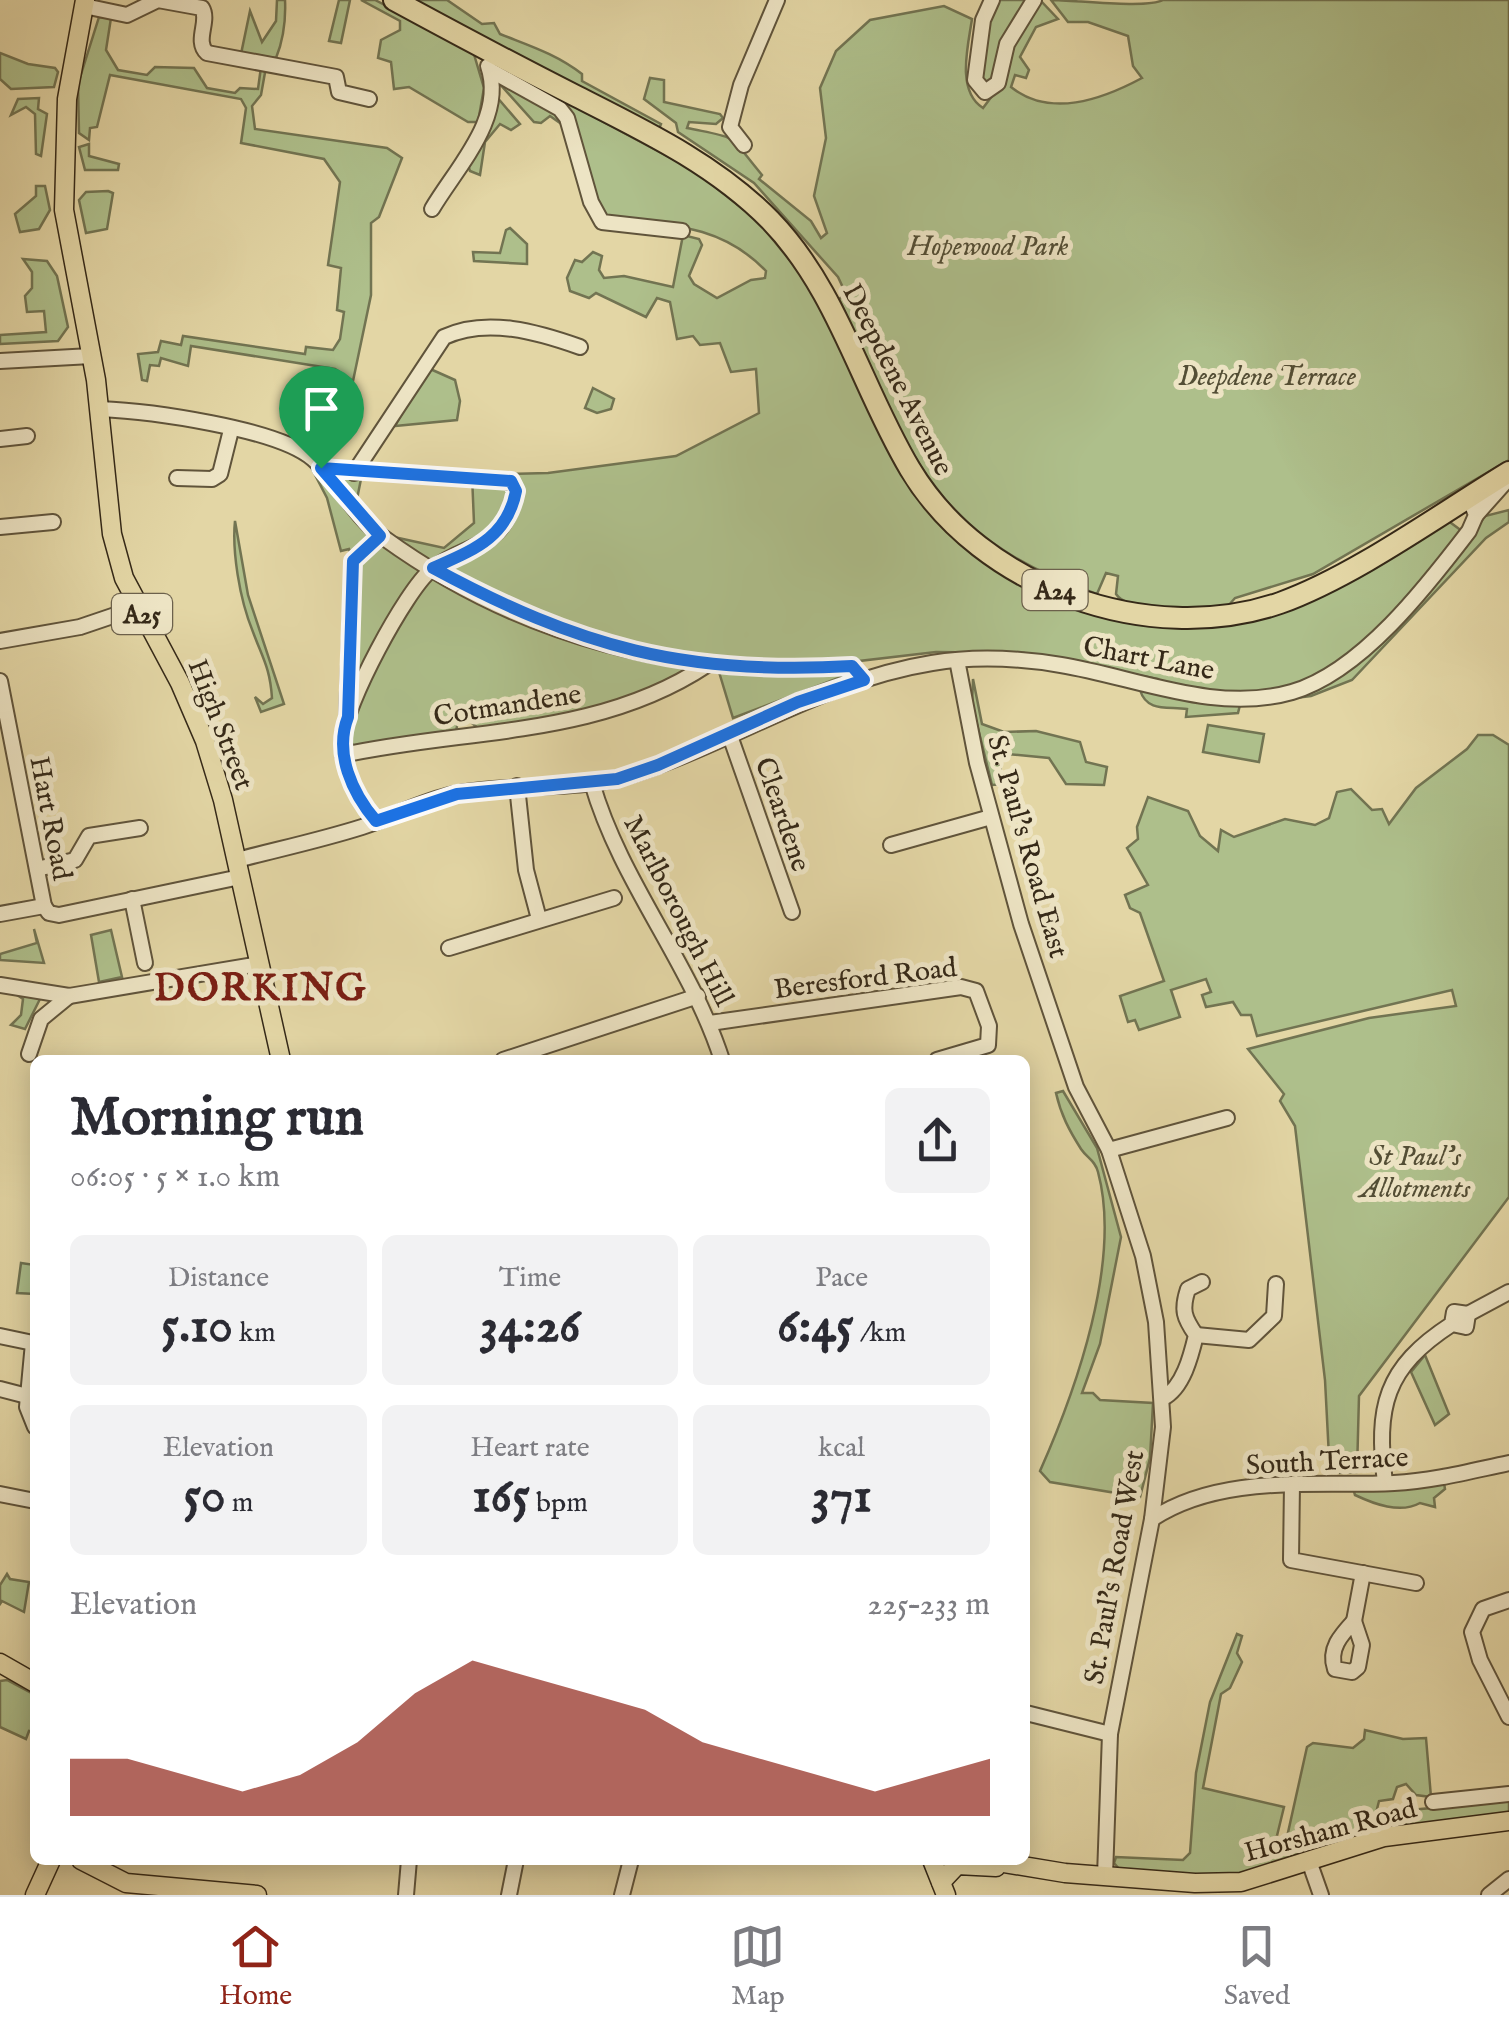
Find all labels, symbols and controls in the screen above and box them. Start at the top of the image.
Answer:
park label: Hopewood Park [907,230,1068,265]
street label: Deepdene Avenue [833,278,960,482]
park label: Deepdene Terrace [1178,360,1357,395]
pin [279,366,364,469]
icon: arrive [294,381,349,436]
road number: A24 [1022,570,1088,610]
road number: A25 [112,594,172,634]
street label: Chart Lane [1080,630,1217,689]
street label: High Street [179,655,261,796]
street label: Cotmandene [431,678,584,735]
street label: St. Paul's Road East [978,731,1075,963]
street label: Cleardene [746,753,817,877]
street label: Hart Road [20,754,79,883]
street label: Marlborough Hill [615,810,741,1013]
street label: Beresford Road [772,951,959,1008]
district label: DORKING [154,966,368,1014]
text: Morning run [70,1084,364,1154]
button: share [885,1088,990,1193]
park label: St Paul's Allotments [1357,1140,1471,1207]
text: 06:05 · 5 × 1.0 km [70,1157,280,1198]
text: Distance [168,1261,269,1296]
text: Time [499,1261,561,1296]
text: Pace [815,1261,868,1296]
text: 5.10 [161,1296,233,1359]
text: 34:26 [480,1296,580,1359]
text: 6:45 [777,1296,854,1359]
text: km [233,1316,276,1351]
text: /km [854,1316,906,1351]
text: Elevation [163,1431,274,1466]
text: Heart rate [470,1431,590,1466]
text: kcal [818,1431,865,1466]
street label: South Terrace [1245,1441,1409,1484]
street label: St. Paul's Road West [1078,1447,1153,1687]
text: 50 [183,1466,226,1529]
text: 165 [472,1466,530,1529]
text: 371 [811,1466,872,1529]
text: m [226,1486,253,1521]
text: bpm [530,1486,588,1521]
text: Elevation [70,1585,197,1626]
text: 225–233 m [867,1585,990,1626]
street label: Horsham Road [1241,1792,1421,1871]
tab: Home [219,1919,292,2014]
tab: Map [730,1919,785,2014]
tab: Saved [1224,1919,1290,2014]

